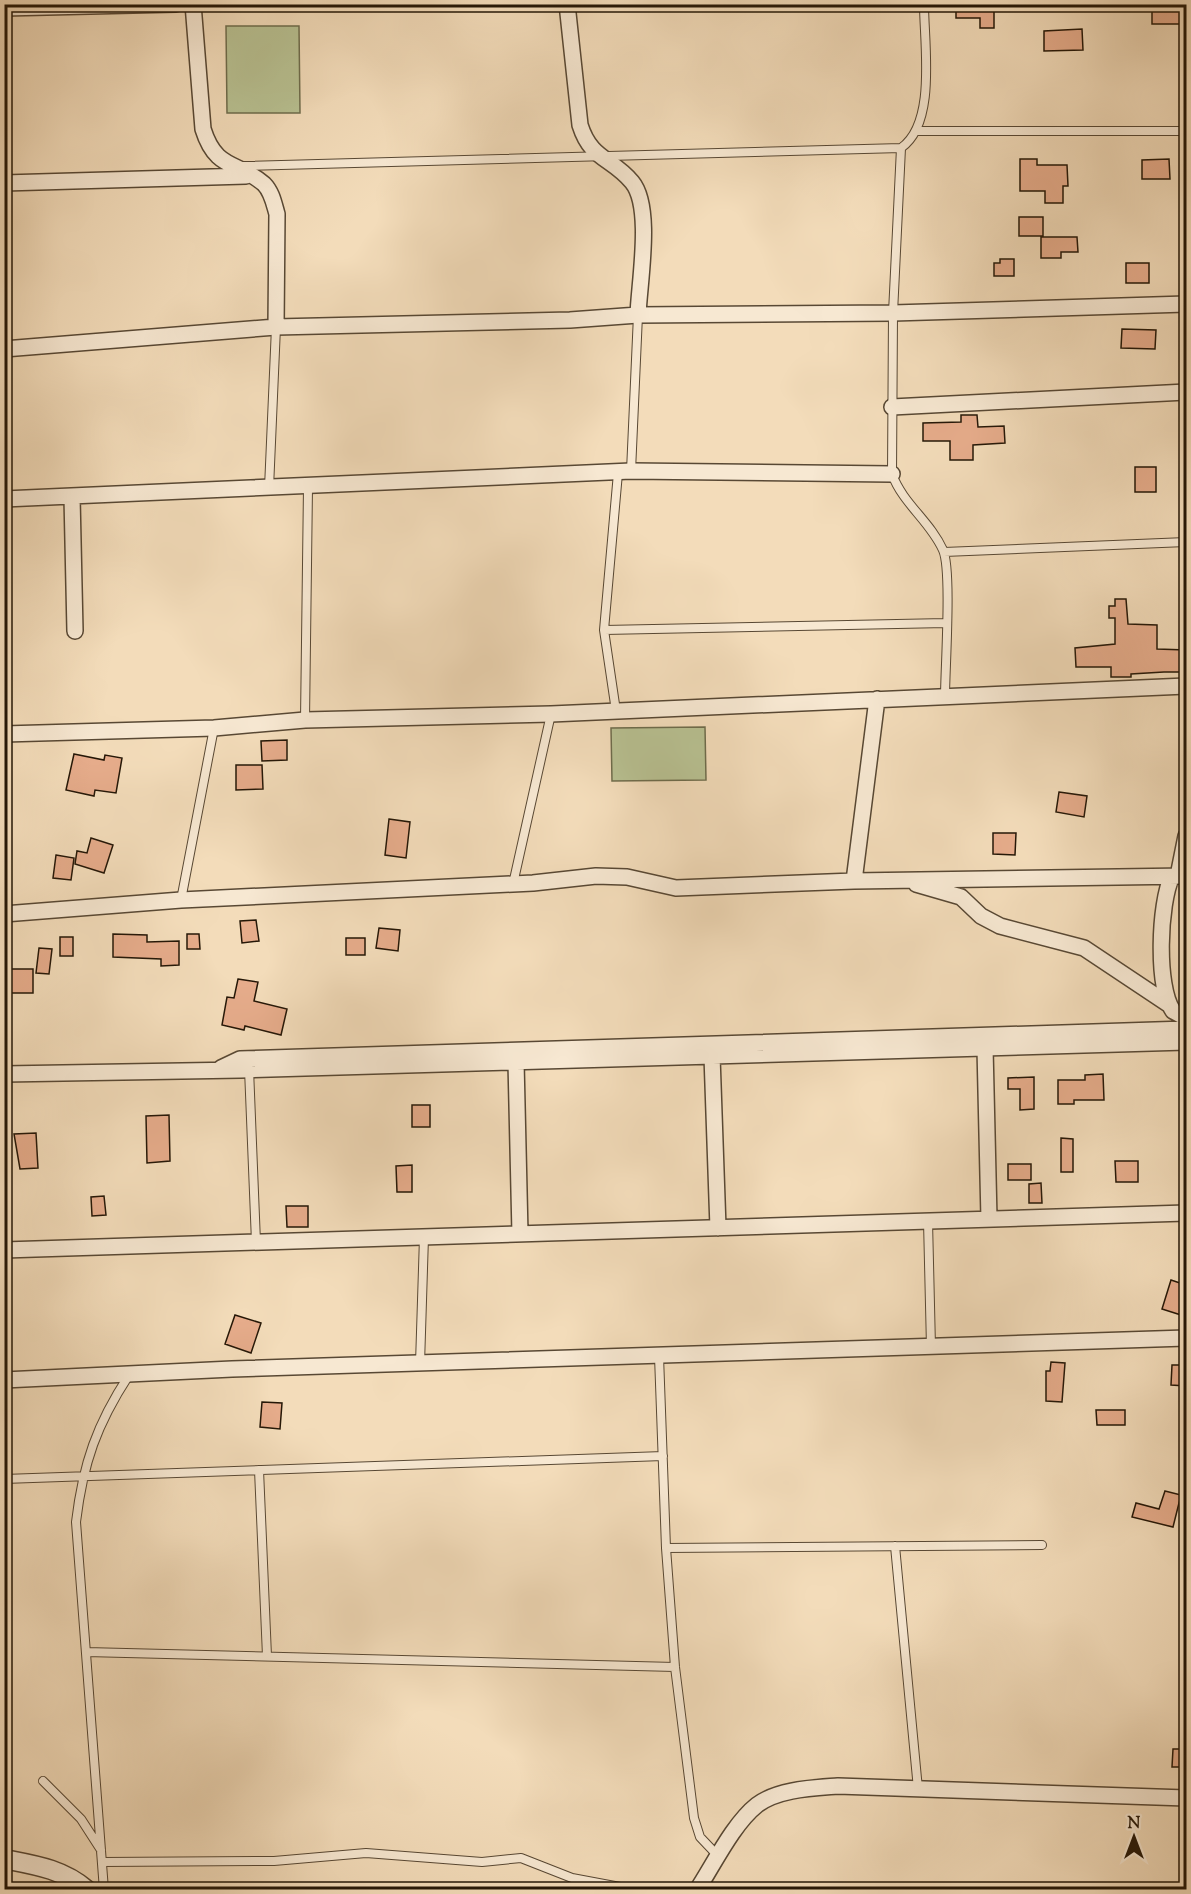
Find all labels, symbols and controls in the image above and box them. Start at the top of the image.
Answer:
north arrow [1104,1807,1164,1867]
text: N [1128,1813,1141,1836]

